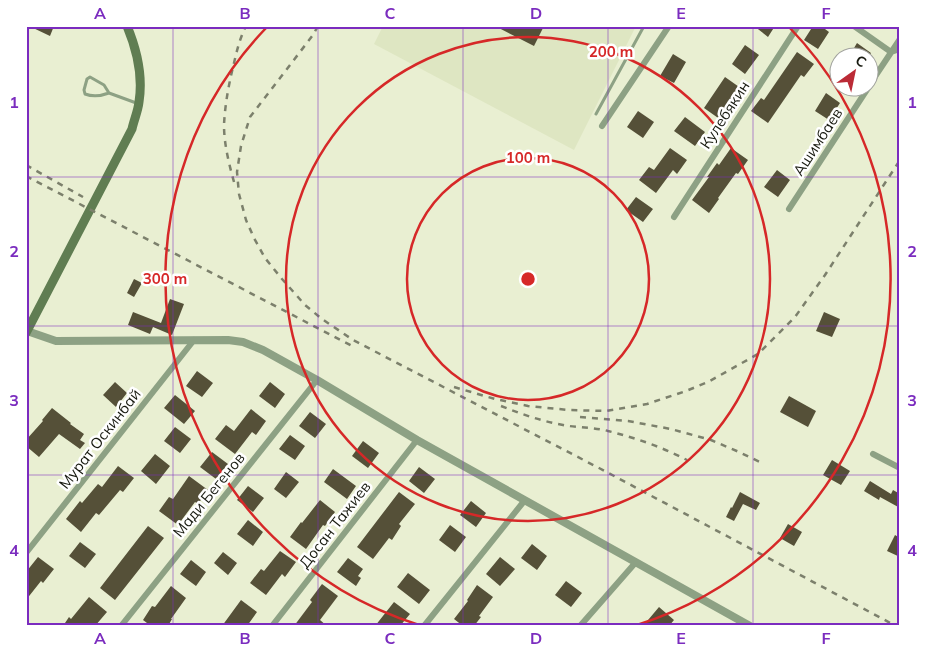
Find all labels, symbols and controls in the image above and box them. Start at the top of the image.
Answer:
text: A [94,3,106,23]
text: B [239,3,251,23]
text: C [385,3,396,23]
text: D [530,3,542,23]
text: E [676,3,686,23]
text: F [821,3,831,23]
text: 200 m [589,42,633,61]
north arrow [828,48,878,98]
text: С [852,51,870,71]
street label: Кулебякин [696,77,754,152]
text: 1 [9,92,19,112]
text: 1 [907,92,917,112]
street label: Ашимбаев [789,104,846,179]
text: 100 m [506,148,550,167]
text: 2 [9,241,19,261]
text: 2 [907,241,917,261]
text: 300 m [143,269,187,288]
centre of rings [519,270,537,288]
street label: Мурат Оскинбай [55,385,145,493]
text: 3 [9,390,19,410]
text: 3 [907,390,917,410]
street label: Мади Бегенов [169,448,249,541]
street label: Досан Тажиев [295,477,374,572]
text: 4 [9,540,19,560]
text: 4 [907,540,917,560]
text: A [94,628,106,648]
text: B [239,628,251,648]
text: C [385,628,396,648]
text: D [530,628,542,648]
text: E [676,628,686,648]
text: F [821,628,831,648]

